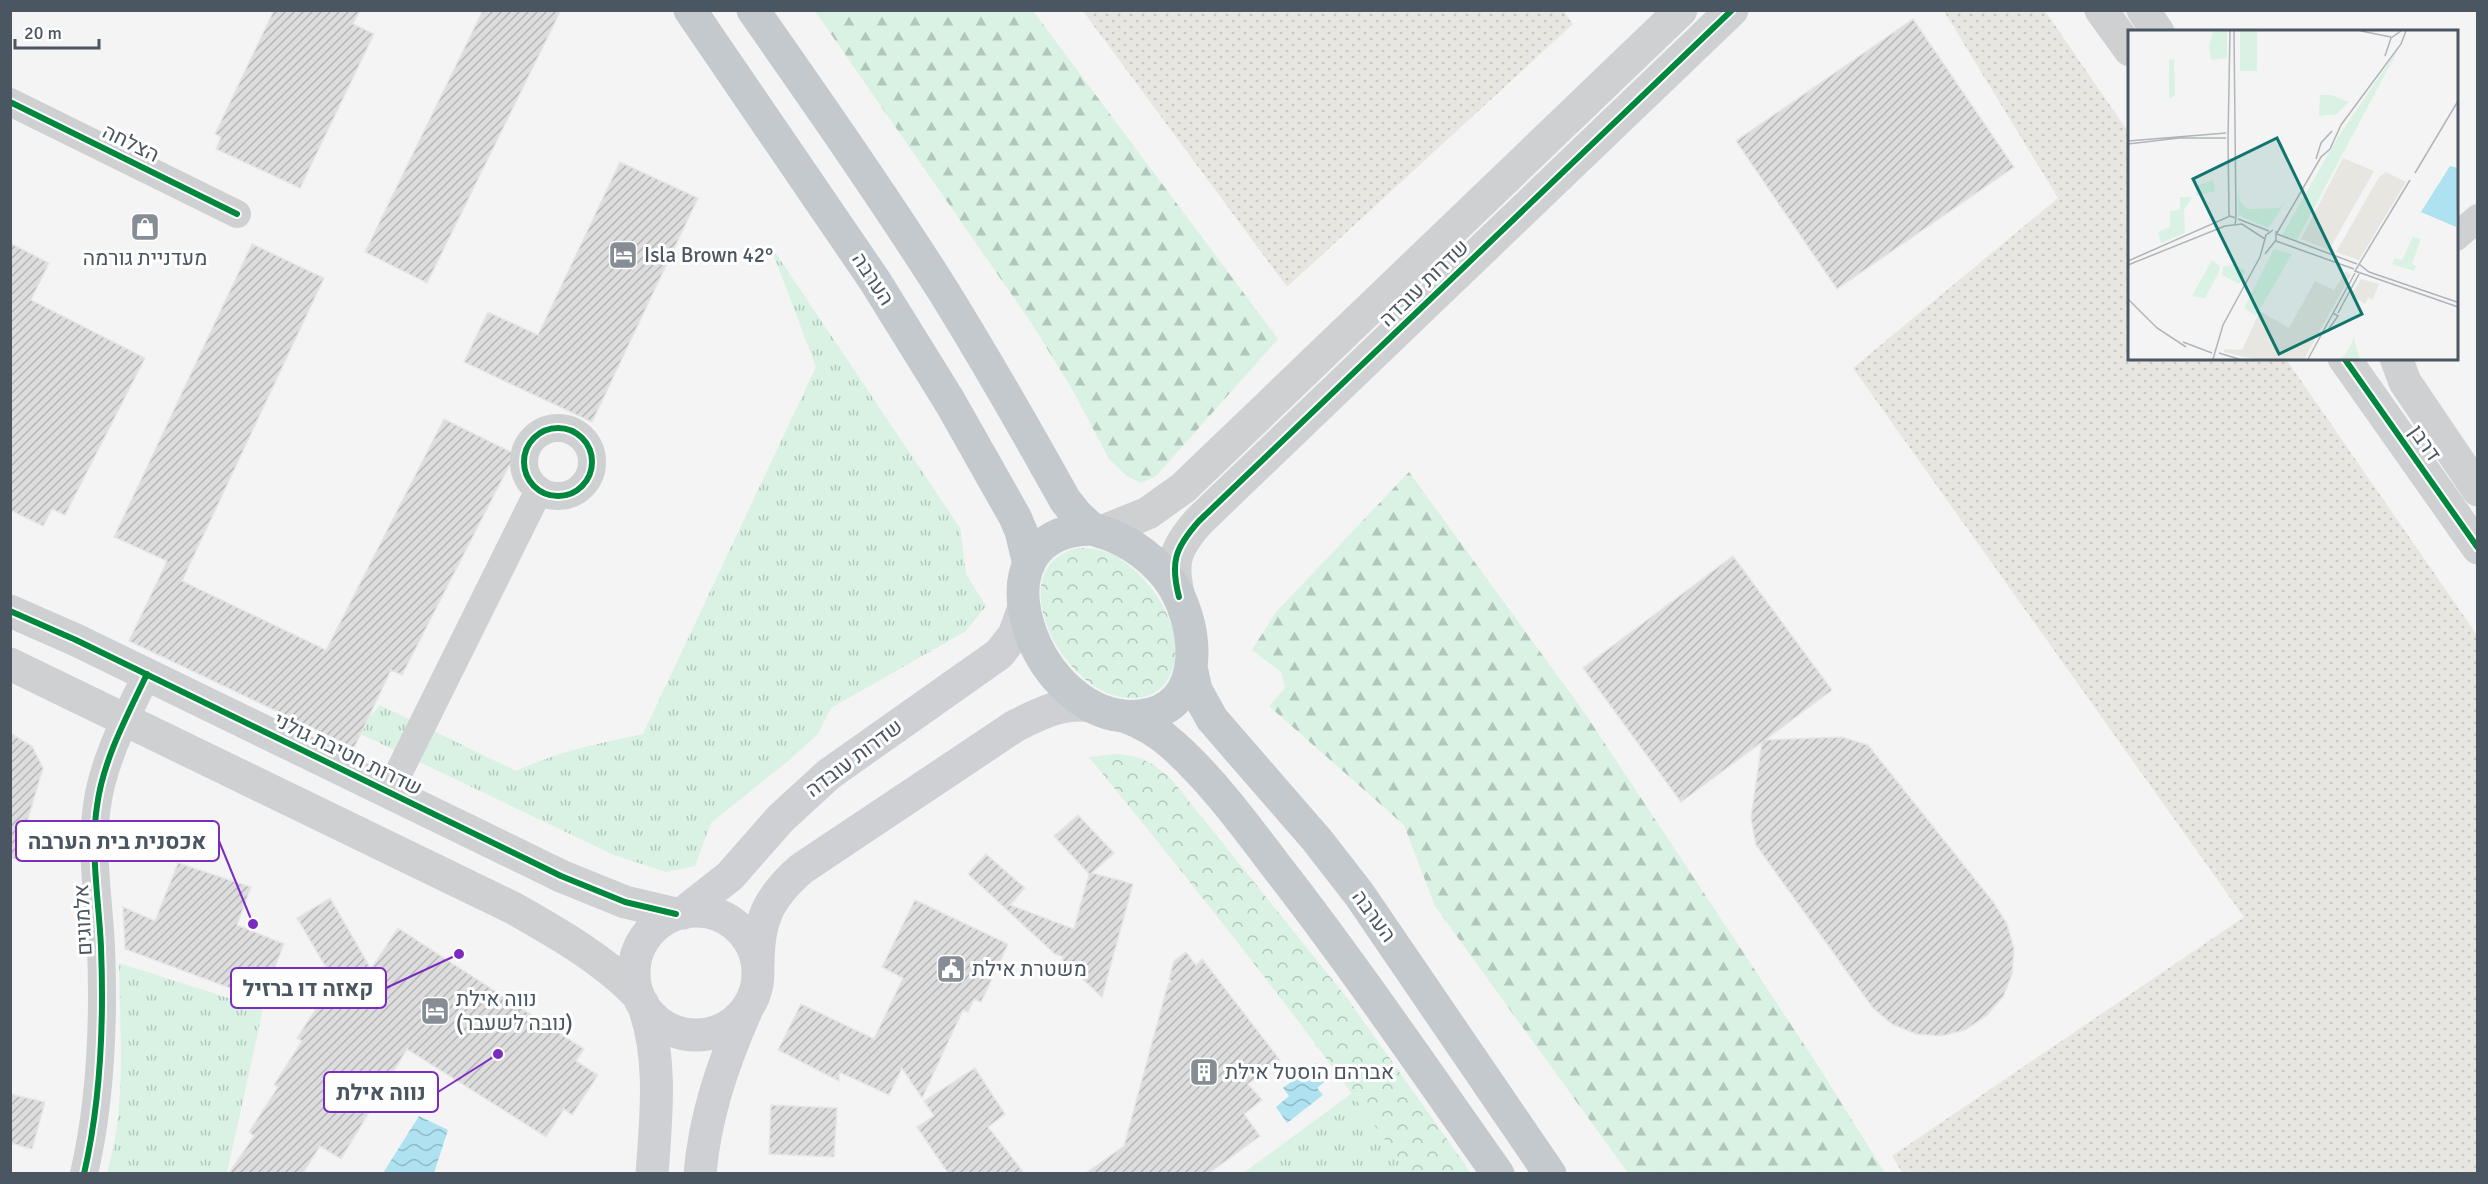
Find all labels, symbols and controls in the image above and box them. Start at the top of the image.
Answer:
scale bar [15,12,99,50]
text: 20 m [24,22,62,44]
inset map [2128,30,2458,360]
street label: הצלחה [98,118,164,168]
shop icon: מעדניית גורמה [129,211,161,243]
street label: שדרות עובדה [1374,234,1474,332]
hotel icon: Isla Brown 42° [607,239,639,271]
place label: Isla Brown 42° [644,242,773,268]
place label: מעדניית גורמה [83,245,207,271]
street label: הערבה [846,248,900,310]
street label: דרבן [2403,420,2447,466]
street label: שדרות חטיבת גולני [270,707,426,801]
street label: שדרות עובדה [800,713,908,803]
callout: אכסנית בית הערבה [16,821,219,861]
text: אכסנית בית הערבה [28,828,206,855]
street label: אלמוגים [68,884,98,956]
street label: הערבה [1346,885,1402,947]
public building icon: משטרת אילת [935,953,967,985]
place label: משטרת אילת [972,956,1087,982]
callout: קאזה דו ברזיל [231,968,386,1008]
text: קאזה דו ברזיל [243,975,373,1002]
place label: נווה אילת (נובה לשעבר) [456,986,573,1036]
hotel icon: נווה אילת (נובה לשעבר) [419,995,451,1027]
building icon: אברהם הוסטל אילת [1188,1056,1220,1088]
place label: אברהם הוסטל אילת [1225,1059,1394,1085]
callout: נווה אילת [324,1072,438,1112]
text: נווה אילת [336,1079,426,1106]

